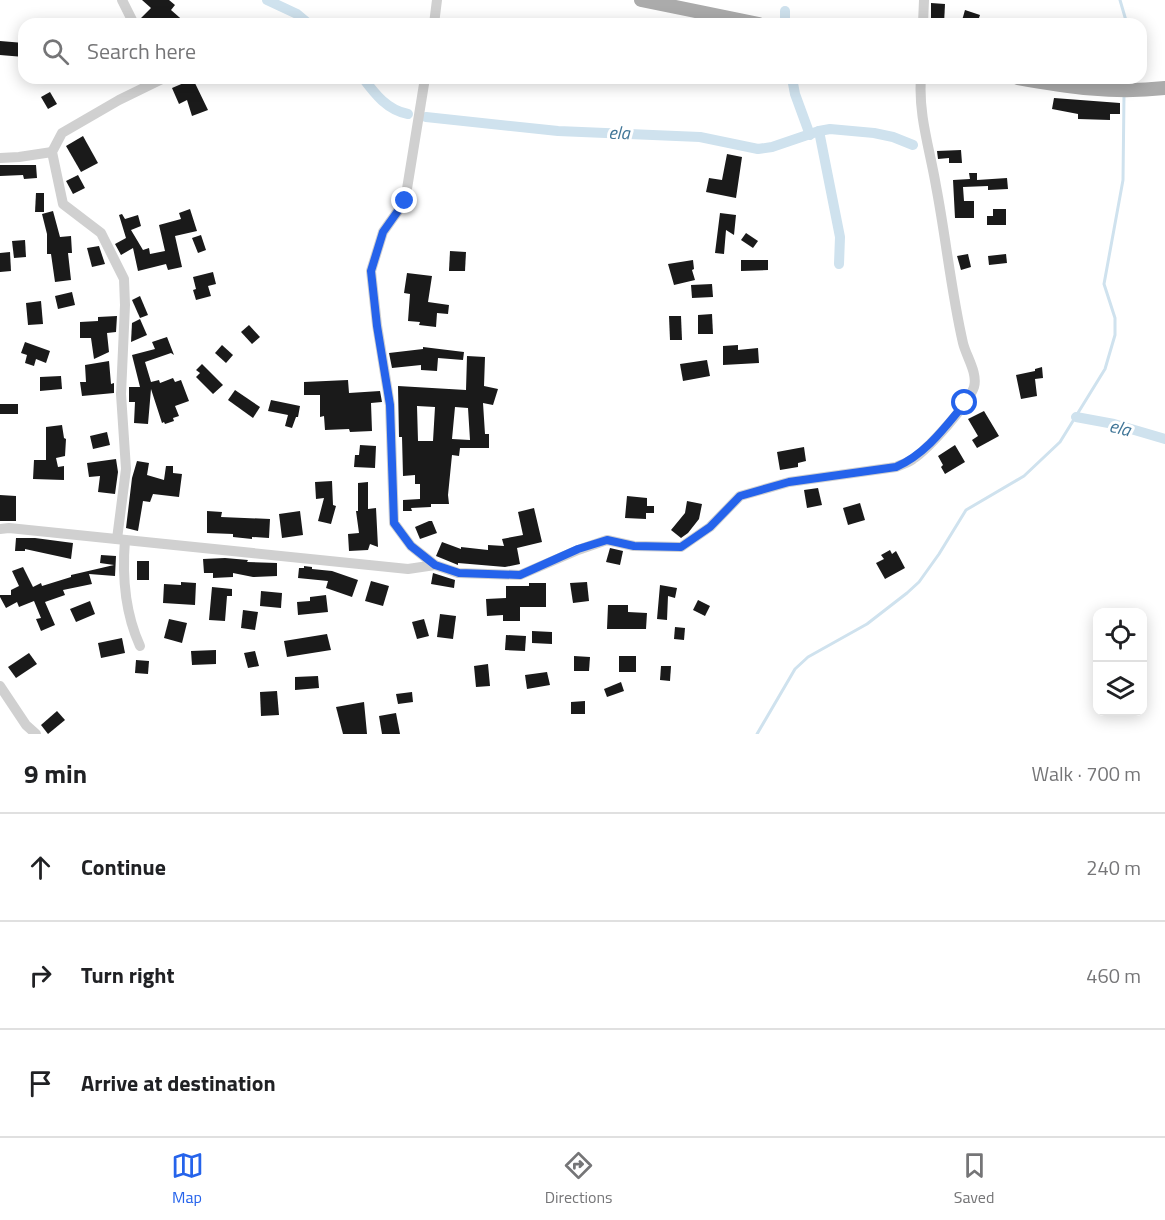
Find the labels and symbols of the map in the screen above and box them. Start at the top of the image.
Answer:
water label: ela [608,119,631,146]
route end [391,187,417,213]
route start [951,389,977,415]
water label: ela [1107,412,1135,443]

